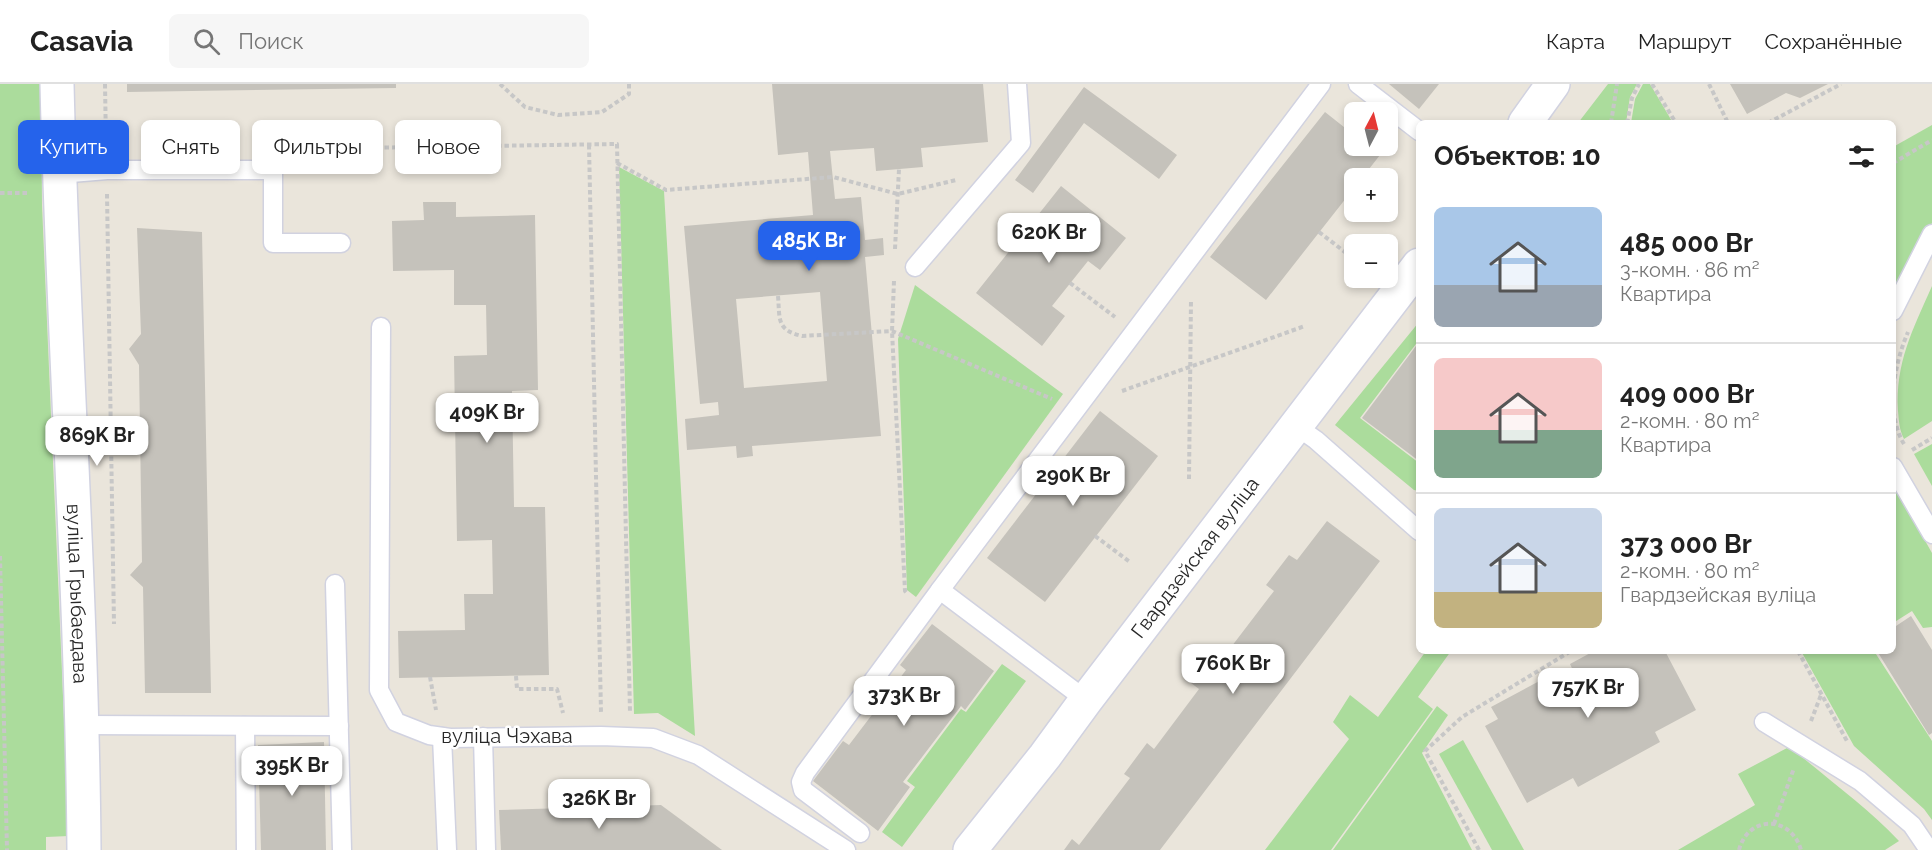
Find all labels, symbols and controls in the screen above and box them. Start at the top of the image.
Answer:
search box [169,14,589,68]
text: Casavia [30,25,133,58]
icon: search [190,25,223,58]
text: Поиск [238,28,304,54]
text: Карта [1546,29,1605,54]
text: Маршрут [1638,29,1731,54]
text: Сохранённые [1764,29,1902,54]
north arrow [1344,102,1398,156]
map controls [1344,102,1398,288]
chip: Купить [18,120,129,174]
chip: Снять [141,120,240,174]
chip: Фильтры [252,120,383,174]
chip: Новое [395,120,501,174]
icon: filters [1845,140,1878,173]
text: Объектов: 10 [1434,141,1601,171]
button: + [1344,168,1398,222]
pin: 620K Br [994,213,1104,264]
text: 620K Br [1012,220,1086,244]
pin: 485K Br [754,221,864,272]
text: 485K Br [772,228,846,252]
text: 485 000 Br [1620,228,1753,258]
icon: home [1482,231,1554,303]
button: − [1344,234,1398,288]
text: 3-комн. · 86 m² [1620,258,1759,282]
text: Квартира [1620,282,1711,306]
text: 409 000 Br [1620,379,1754,409]
icon: home [1482,382,1554,454]
pin: 409K Br [432,393,542,444]
text: 409K Br [450,400,524,424]
text: 2-комн. · 80 m² [1620,409,1759,433]
pin: 869K Br [42,416,152,467]
text: 869K Br [59,423,135,447]
text: Квартира [1620,433,1711,457]
pin: 290K Br [1018,456,1128,507]
text: 290K Br [1036,463,1110,487]
street label: Гвардзейская вуліца [1126,472,1264,643]
street label: вуліца Грыбаедава [62,503,93,684]
text: 373 000 Br [1620,529,1752,559]
icon: home [1482,532,1554,604]
text: 2-комн. · 80 m² [1620,559,1759,583]
text: Гвардзейская вуліца [1620,583,1816,607]
pin: 760K Br [1178,644,1288,695]
text: 760K Br [1196,651,1270,675]
pin: 757K Br [1533,668,1643,719]
text: 757K Br [1552,675,1624,699]
pin: 373K Br [849,676,959,727]
text: 373K Br [868,683,940,707]
street label: вуліца Чэхава [441,724,573,748]
pin: 395K Br [237,746,347,797]
text: 395K Br [255,753,329,777]
pin: 326K Br [544,779,654,830]
text: 326K Br [562,786,636,810]

